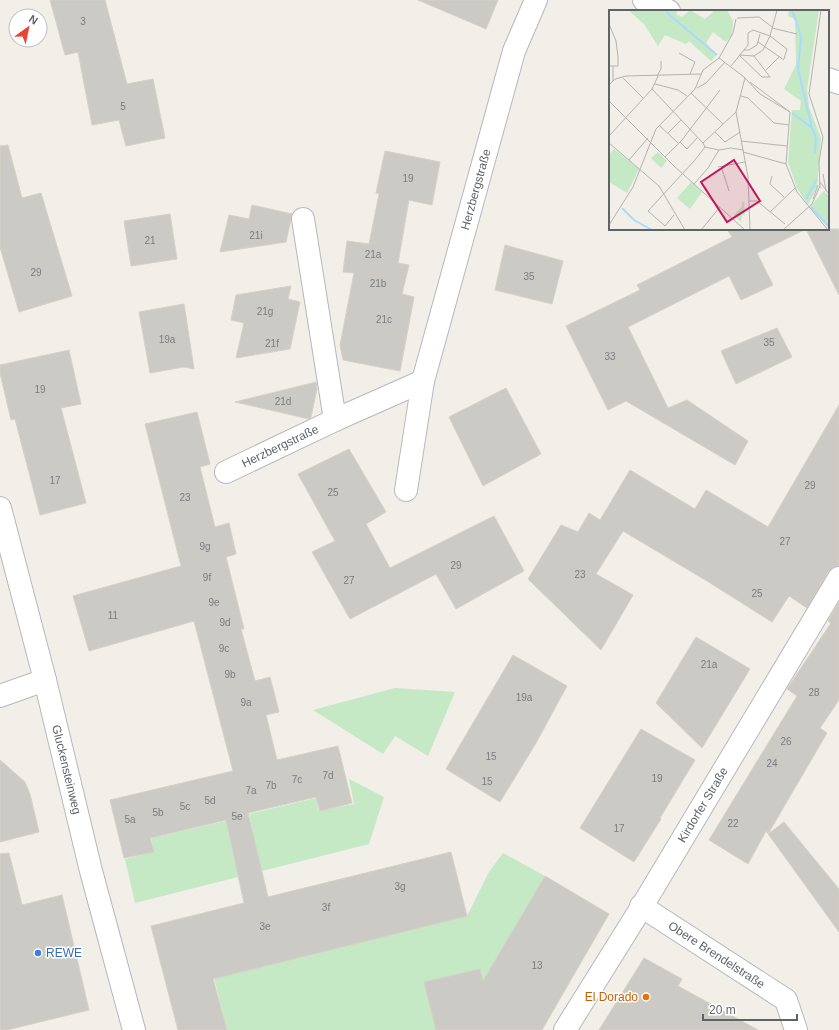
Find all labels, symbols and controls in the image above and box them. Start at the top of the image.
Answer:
north arrow [8,8,48,48]
inset map [609,10,829,230]
text: N [27,12,40,27]
house number: 3 [80,16,86,27]
house number: 5 [120,101,126,112]
street label: Herzbergstraße [458,147,494,232]
house number: 19 [402,173,414,184]
house number: 21i [249,230,263,241]
house number: 21 [144,235,156,246]
house number: 21a [365,249,382,260]
house number: 29 [30,267,42,278]
house number: 35 [523,271,535,282]
house number: 21b [370,278,387,289]
house number: 21g [257,306,273,317]
house number: 21c [376,314,392,325]
house number: 19a [159,334,176,345]
house number: 35 [763,337,775,348]
house number: 21f [265,338,279,349]
house number: 33 [604,351,616,362]
house number: 19 [34,384,46,395]
house number: 21d [275,396,291,407]
street label: Herzbergstraße [239,422,321,470]
house number: 17 [49,475,61,486]
house number: 29 [804,480,816,491]
house number: 25 [327,487,339,498]
house number: 23 [179,492,191,503]
house number: 27 [779,536,791,547]
house number: 9g [199,541,211,552]
house number: 29 [450,560,462,571]
house number: 23 [574,569,586,580]
house number: 9f [203,572,211,583]
house number: 27 [343,575,355,586]
house number: 25 [751,588,763,599]
house number: 9e [208,597,220,608]
house number: 11 [108,610,119,621]
house number: 9d [219,617,231,628]
house number: 9c [219,643,229,654]
house number: 21a [701,659,718,670]
house number: 9b [224,669,236,680]
house number: 28 [808,687,820,698]
house number: 19a [516,692,533,703]
house number: 9a [240,697,252,708]
street label: Gluckensteinweg [49,724,84,816]
house number: 26 [780,736,792,747]
house number: 15 [485,751,497,762]
house number: 24 [766,758,778,769]
street label: Kirdorfer Straße [675,764,731,845]
house number: 7d [322,770,334,781]
house number: 19 [651,773,663,784]
house number: 7c [292,774,302,785]
house number: 15 [481,776,493,787]
house number: 7b [265,780,277,791]
house number: 7a [245,785,257,796]
house number: 5d [204,795,216,806]
house number: 5c [180,801,190,812]
house number: 5b [152,807,164,818]
house number: 5e [231,811,243,822]
house number: 5a [124,814,136,825]
house number: 22 [727,818,739,829]
house number: 17 [613,823,625,834]
house number: 3g [394,881,406,892]
house number: 3f [322,902,330,913]
street label: Obere Brendelstraße [666,919,768,992]
house number: 3e [259,921,271,932]
place label: REWE [46,946,82,960]
marker: REWE [33,948,43,958]
house number: 13 [531,960,543,971]
place label: El Dorado [585,990,638,1004]
marker: El Dorado [641,992,651,1002]
scale bar [703,996,797,1022]
text: 20 m [709,1003,736,1017]

